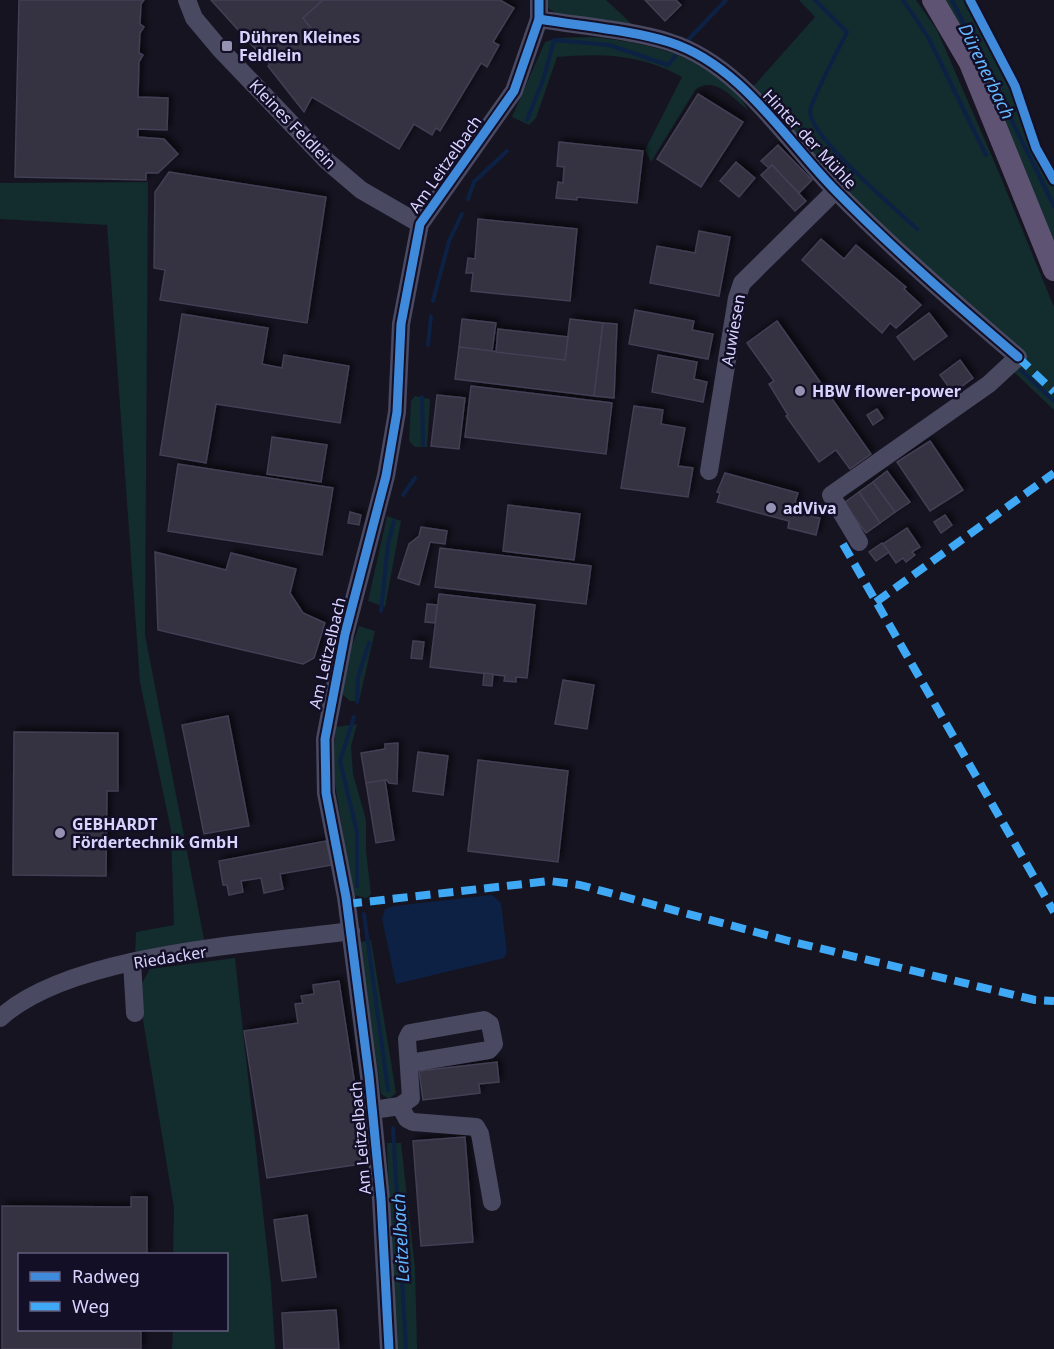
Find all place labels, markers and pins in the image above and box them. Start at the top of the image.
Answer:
place label: Dühren Kleines Feldlein [239,26,360,66]
marker: Dühren Kleines Feldlein [220,39,234,53]
place label: HBW flower-power [812,380,961,402]
marker: HBW flower-power [793,384,807,398]
place label: adViva [783,497,837,519]
marker: adViva [764,501,778,515]
place label: GEBHARDT Fördertechnik GmbH [72,813,238,853]
marker: GEBHARDT Fördertechnik GmbH [53,826,67,840]

